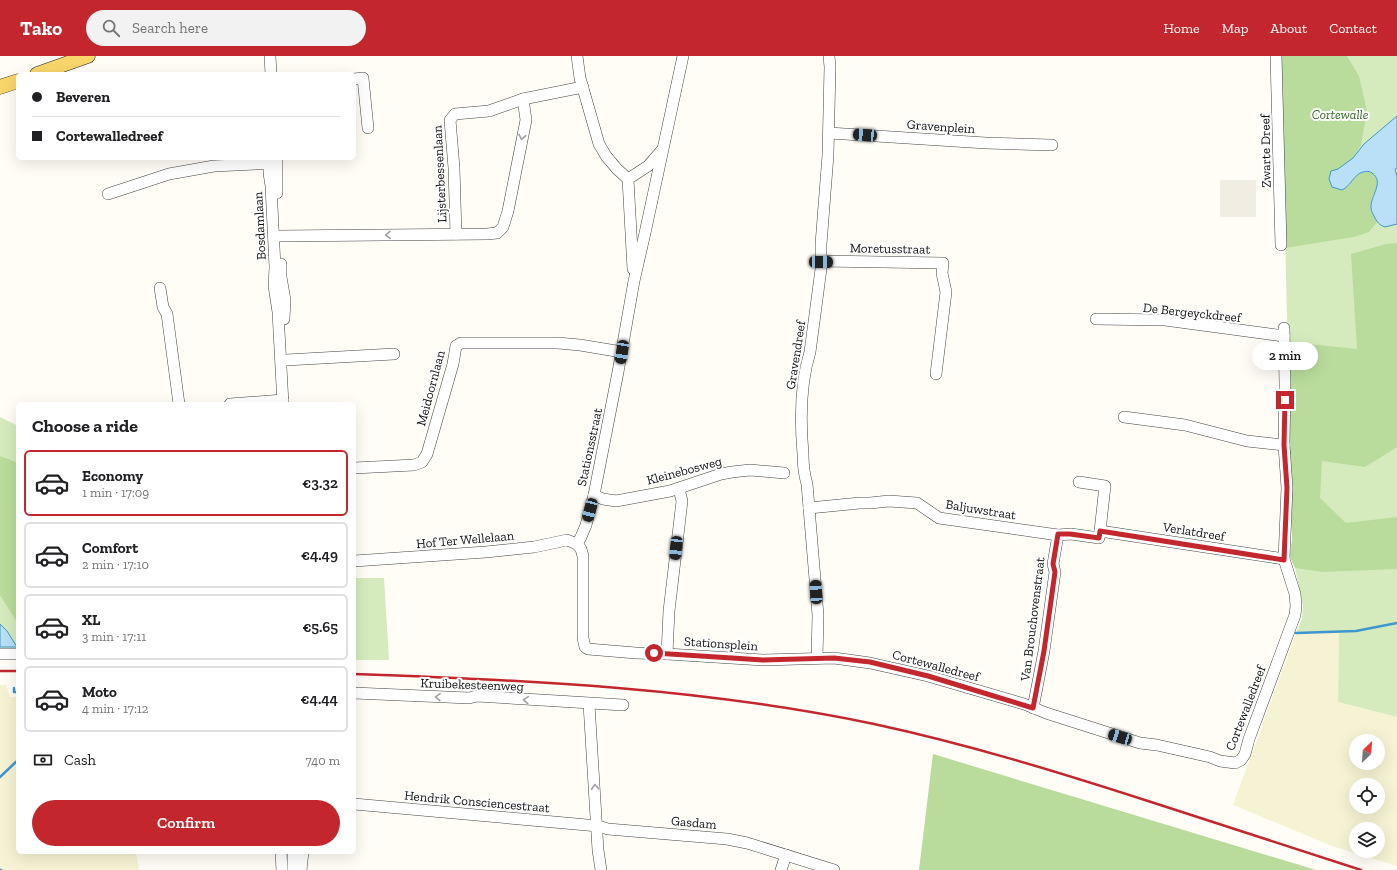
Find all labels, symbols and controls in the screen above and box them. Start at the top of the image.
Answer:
search box [86,10,366,46]
text: Tako [20,17,62,40]
icon: search [100,17,122,39]
text: Search here [132,19,208,37]
text: Home [1164,20,1200,37]
text: Map [1222,20,1248,37]
text: About [1270,20,1307,37]
text: Contact [1329,20,1377,37]
text: Beveren [56,88,110,106]
park label: Cortewalle [1312,107,1369,122]
street label: Zwarte Dreef [1257,113,1274,188]
street label: Gravenplein [906,117,976,136]
street label: Lijsterbessenlaan [429,124,451,223]
text: Cortewalledreef [56,127,163,145]
car [853,128,877,142]
one-way arrow [519,134,527,140]
street label: Bosdamlaan [250,191,269,260]
one-way arrow [385,231,391,239]
street label: Moretusstraat [850,240,931,257]
car [809,256,833,268]
street label: De Bergeyckdreef [1142,300,1243,325]
street label: Gravendreef [783,319,808,391]
car [614,339,630,365]
callout: 2 min [1252,342,1318,370]
street label: Meidoornlaan [413,348,448,428]
text: 2 min [1269,348,1301,363]
route end [1276,391,1294,409]
street label: Stationsstraat [574,406,605,488]
text: Choose a ride [32,415,138,437]
street label: Kleinebosweg [645,453,723,488]
icon: car [34,465,70,501]
text: Economy [82,467,143,485]
text: €3.32 [302,474,338,492]
text: 1 min · 17:09 [82,485,149,500]
car [581,497,599,523]
street label: Baljuwstraat [944,497,1017,523]
street label: Verlatdreef [1161,519,1227,544]
street label: Hof Ter Wellelaan [415,528,515,551]
car [669,535,683,561]
icon: car [34,537,70,573]
text: Comfort [82,539,138,557]
text: €4.49 [301,546,338,564]
street label: Van Brouchovenstraat [1017,556,1048,683]
text: 2 min · 17:10 [82,557,149,572]
car [809,580,823,604]
icon: car [34,609,70,645]
text: XL [82,611,100,629]
text: €5.65 [302,618,338,636]
text: 3 min · 17:11 [82,629,146,644]
street label: Stationsplein [683,633,759,654]
route start [645,644,663,662]
street label: Cortewalledreef [891,647,982,685]
street label: Cortewalledreef [1222,663,1269,753]
street label: Kruibekesteenweg [420,675,524,694]
icon: car [34,681,70,717]
text: Moto [82,683,117,701]
text: €4.44 [301,690,338,708]
one-way arrow [435,692,441,701]
one-way arrow [523,695,529,704]
text: 4 min · 17:12 [82,701,149,716]
car [1107,728,1133,746]
north arrow [1349,734,1385,770]
map controls [1349,734,1385,858]
icon: cash [32,749,54,771]
text: Cash [64,751,96,769]
text: 740 m [306,753,340,768]
button: locate [1349,778,1385,814]
one-way arrow [590,784,599,790]
street label: Hendrik Consciencestraat [404,788,550,815]
button: Confirm [32,800,340,846]
street label: Gasdam [671,813,718,832]
button: layers [1349,822,1385,858]

